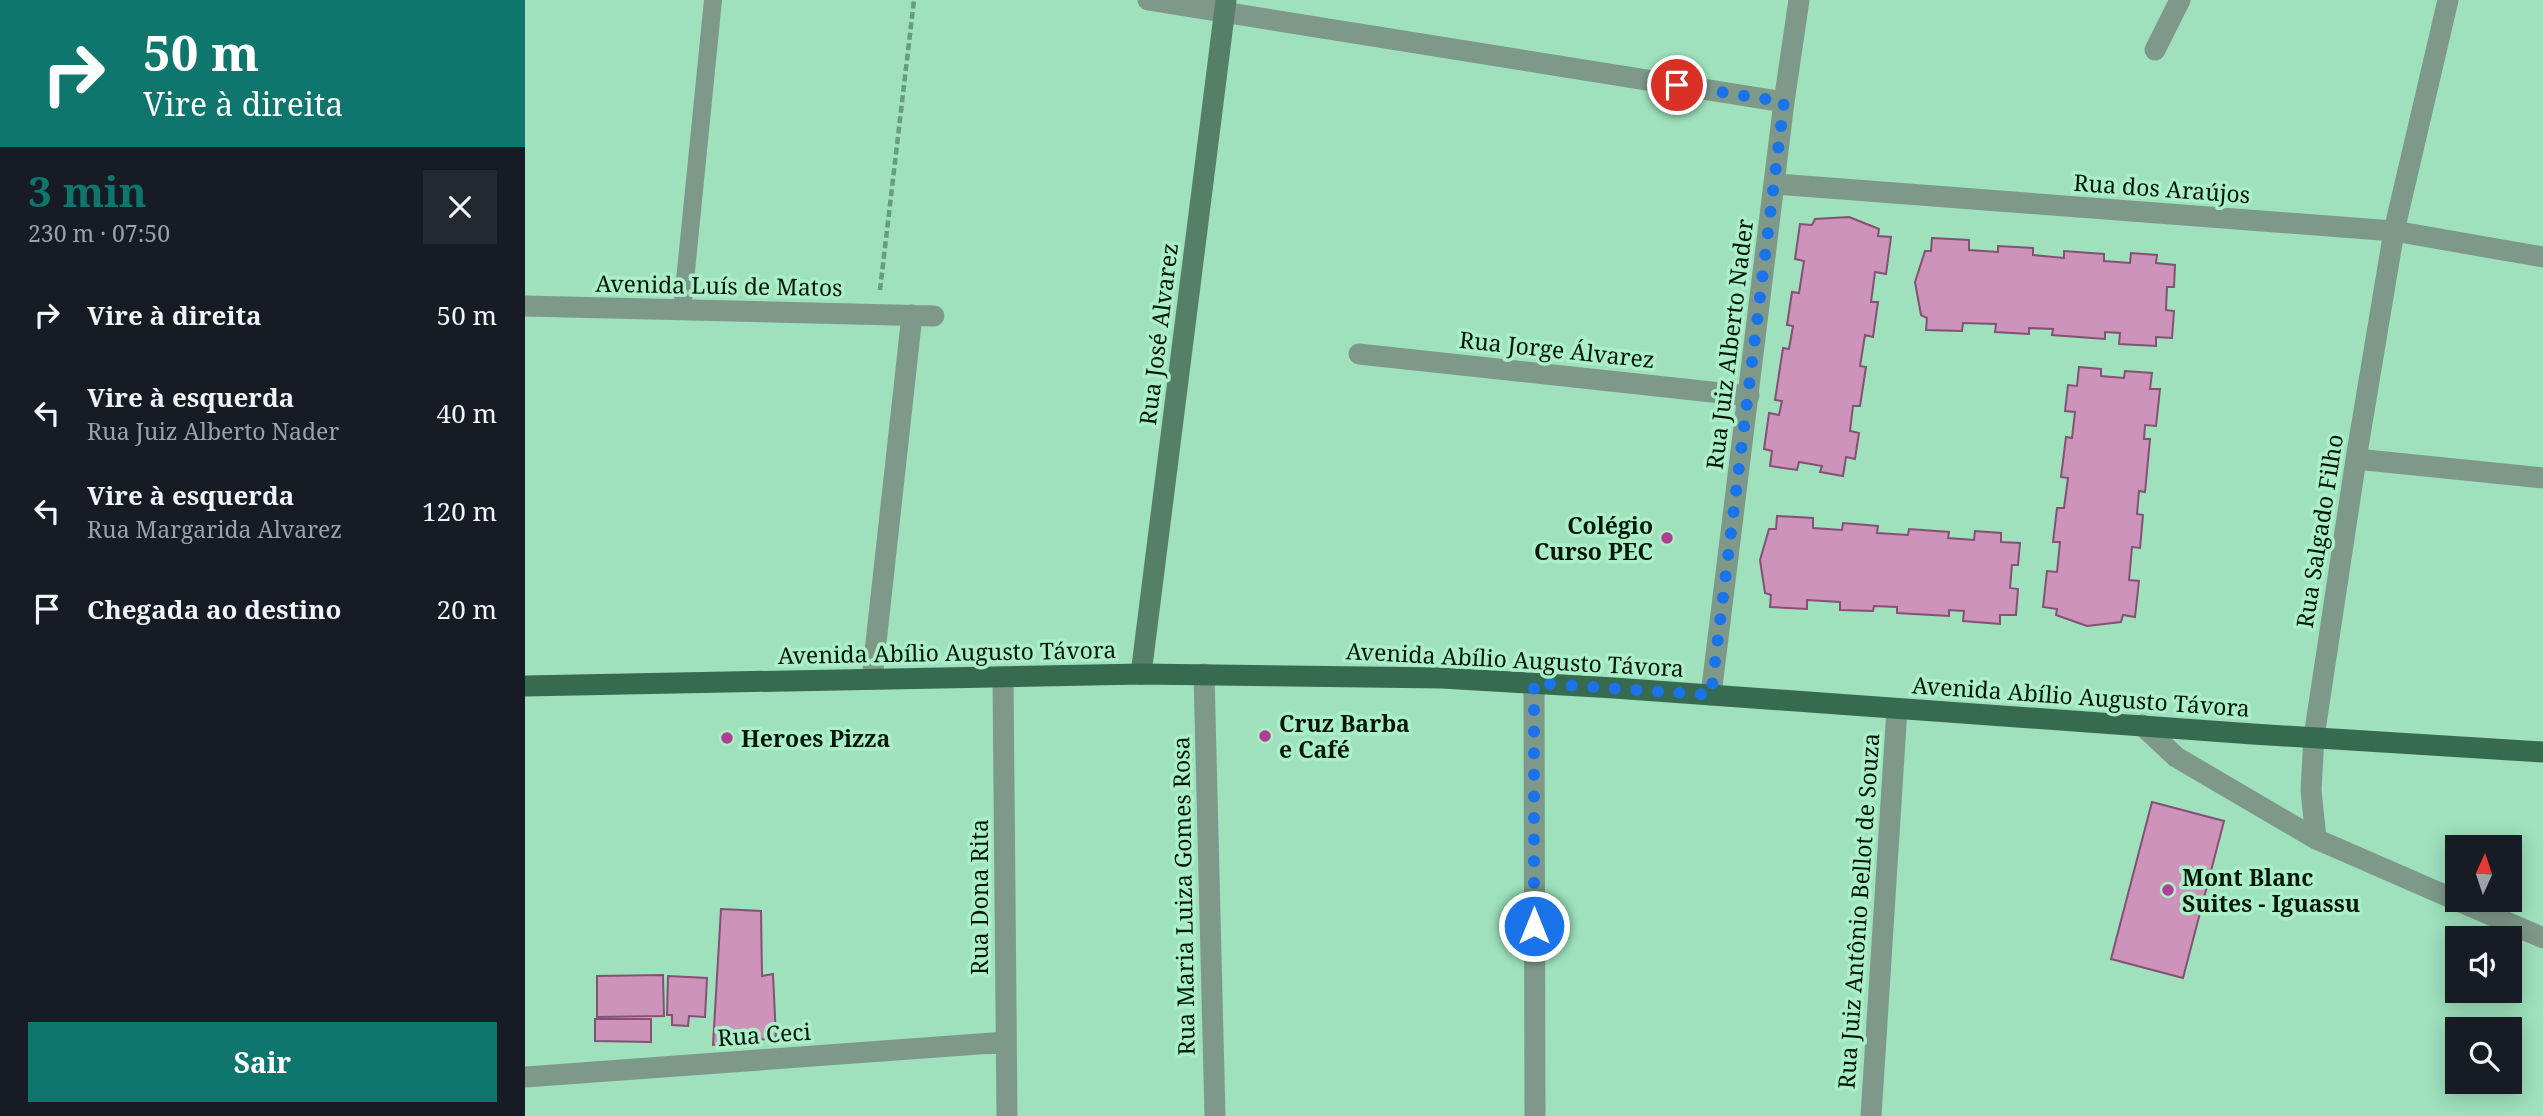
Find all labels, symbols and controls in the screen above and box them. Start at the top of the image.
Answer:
text: 50 m [143,19,259,85]
icon: right [28,28,119,119]
pin [1647,55,1707,115]
icon: arrive [1658,66,1696,104]
text: Vire à direita [143,82,343,125]
text: 3 min [28,162,147,219]
street label: Rua dos Araújos [2073,166,2251,210]
button: close [423,170,497,244]
text: 230 m · 07:50 [28,217,170,249]
street label: Rua Juiz Alberto Nader [1698,217,1760,471]
street label: Rua José Alvarez [1131,241,1185,427]
street label: Avenida Luís de Matos [595,267,843,303]
icon: right [28,296,66,334]
text: Vire à direita [87,297,262,333]
text: 50 m [437,297,497,333]
street label: Rua Jorge Álvarez [1458,323,1656,375]
text: Vire à esquerda [87,379,294,415]
icon: left [28,394,66,432]
text: 40 m [437,395,497,431]
text: Rua Juiz Alberto Nader [87,415,339,447]
street label: Rua Salgado Filho [2288,432,2350,630]
text: Vire à esquerda [87,477,294,513]
icon: left [28,492,66,530]
text: 120 m [422,493,497,529]
place label: Colégio Curso PEC [1534,509,1653,567]
text: Rua Margarida Alvarez [87,513,342,545]
marker: Colégio Curso PEC [1659,530,1675,546]
icon: arrive [28,590,66,628]
text: Chegada ao destino [87,591,342,627]
text: 20 m [437,591,497,627]
street label: Avenida Abílio Augusto Távora [778,633,1116,671]
street label: Avenida Abílio Augusto Távora [1345,634,1685,684]
street label: Avenida Abílio Augusto Távora [1911,668,2251,724]
place label: Cruz Barba e Café [1279,707,1410,765]
place label: Heroes Pizza [741,722,890,754]
marker: Cruz Barba e Café [1257,728,1273,744]
marker: Heroes Pizza [719,730,735,746]
street label: Rua Juiz Antônio Bellot de Souza [1830,732,1886,1090]
street label: Rua Maria Luiza Gomes Rosa [1164,736,1202,1056]
street label: Rua Dona Rita [963,819,995,975]
north arrow [2445,835,2522,912]
map controls [2445,835,2522,1094]
place label: Mont Blanc Suites - Iguassu [2182,861,2360,919]
marker: Mont Blanc Suites - Iguassu [2160,882,2176,898]
position arrow [1497,889,1571,963]
button: sound [2445,926,2522,1003]
street label: Rua Ceci [716,1015,812,1053]
button: search [2445,1017,2522,1094]
button: Sair [28,1022,497,1102]

